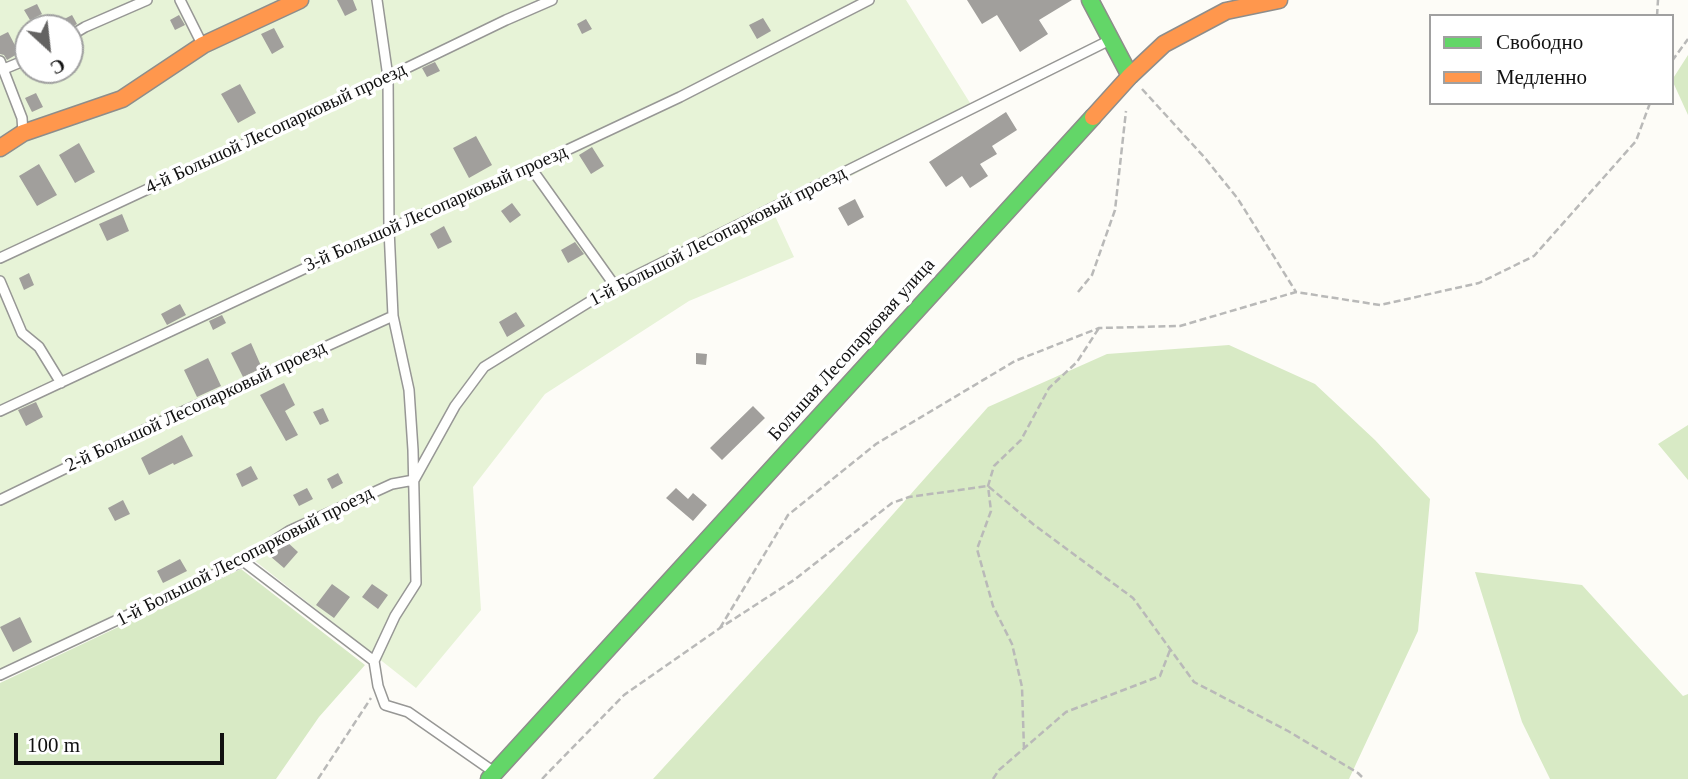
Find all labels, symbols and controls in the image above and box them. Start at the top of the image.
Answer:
north arrow [14,14,84,84]
legend [1429,14,1674,105]
text: Свободно [1496,30,1583,54]
text: С [47,54,69,79]
street label: 4-й Большой Лесопарковый проезд [142,58,410,200]
text: Медленно [1496,65,1587,89]
street label: 3-й Большой Лесопарковый проезд [301,141,571,277]
street label: 1-й Большой Лесопарковый проезд [586,162,850,312]
street label: Большая Лесопарковая улица [764,254,940,446]
street label: 2-й Большой Лесопарковый проезд [62,336,330,478]
street label: 1-й Большой Лесопарковый проезд [113,482,377,632]
scale bar [18,720,228,764]
text: 100 m [27,733,80,757]

